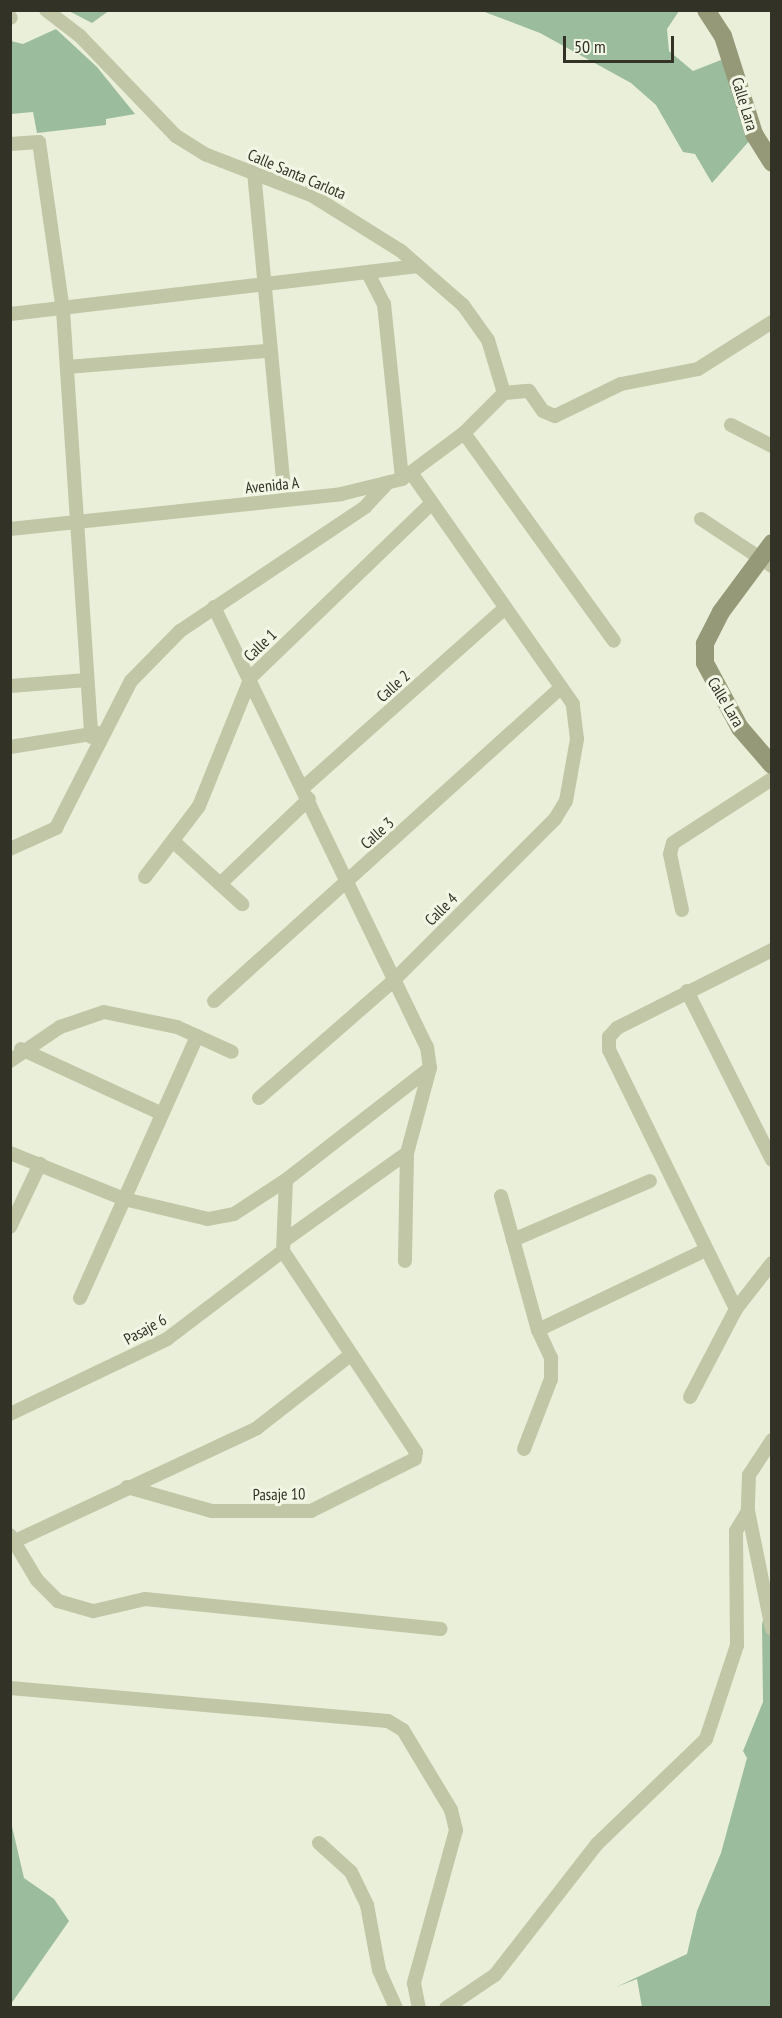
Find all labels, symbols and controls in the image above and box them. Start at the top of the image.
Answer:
scale bar [566,24,677,62]
text: 50 m [574,35,606,58]
street label: Calle Lara [728,75,762,133]
street label: Calle Santa Carlota [245,145,349,203]
street label: Avenida A [244,473,300,497]
street label: Calle 1 [240,625,280,665]
street label: Calle 2 [372,666,414,706]
street label: Calle Lara [704,674,748,730]
street label: Calle 3 [356,813,398,853]
street label: Calle 4 [421,889,461,929]
street label: Pasaje 6 [120,1310,170,1348]
street label: Pasaje 10 [252,1484,306,1504]

